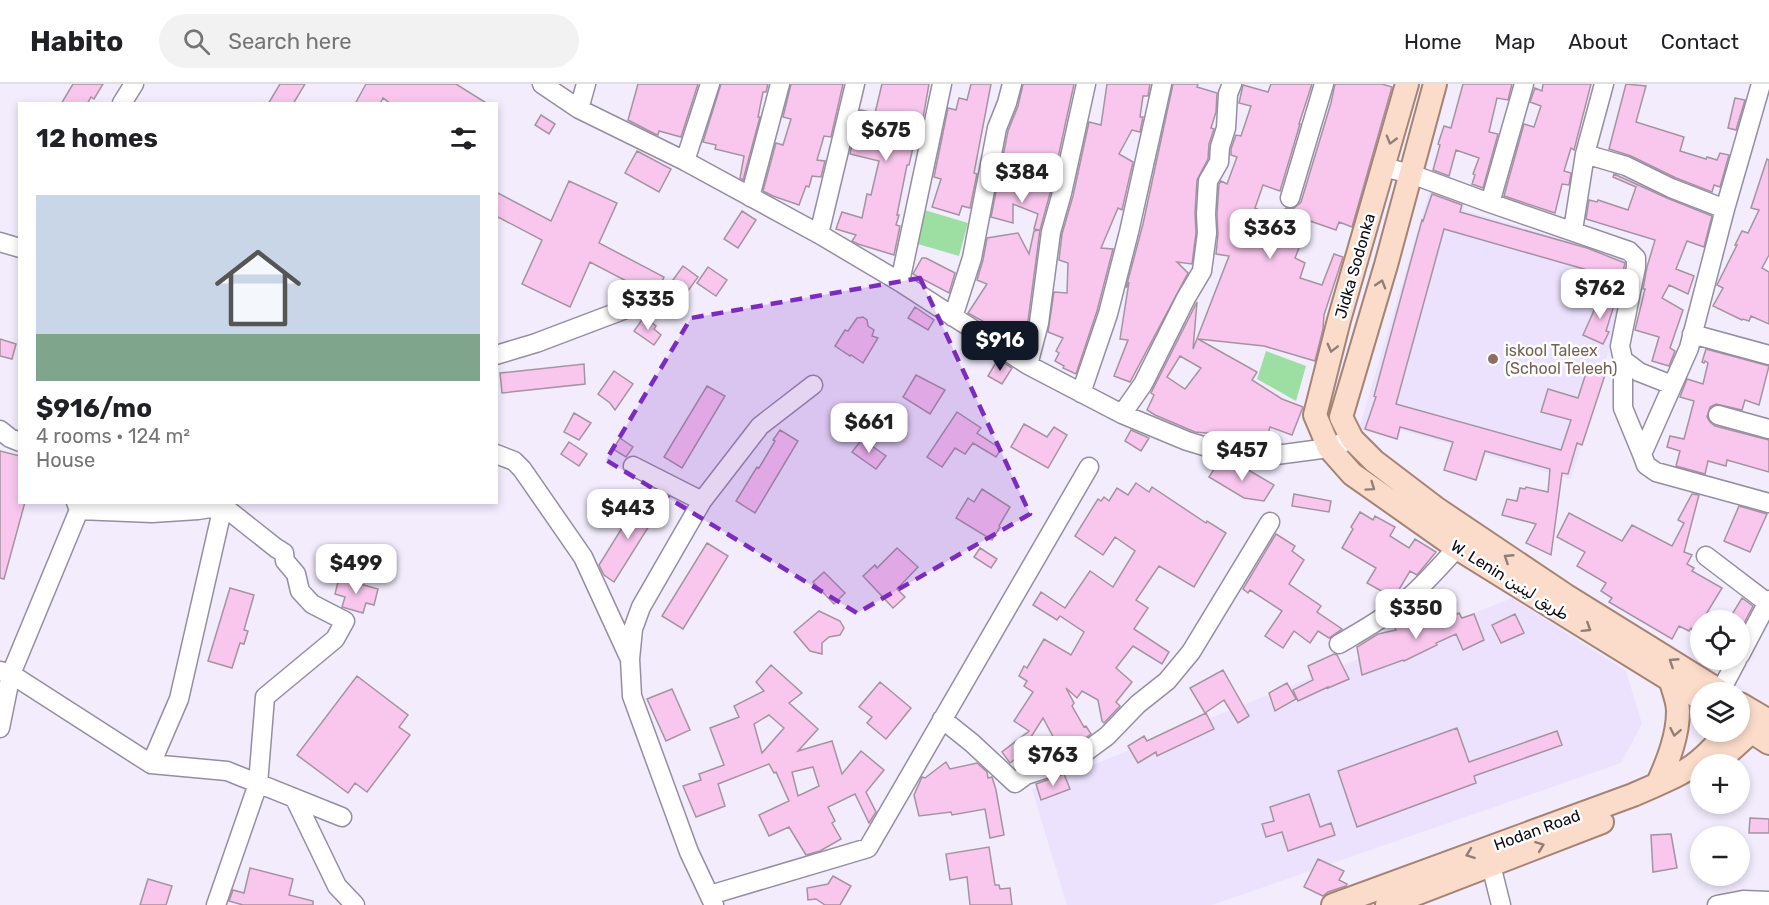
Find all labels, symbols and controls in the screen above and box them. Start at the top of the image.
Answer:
search box [159,14,579,68]
text: Habito [30,25,123,58]
icon: search [180,25,213,58]
text: Search here [228,28,352,55]
text: Home [1404,29,1461,54]
text: Map [1494,29,1535,54]
text: About [1568,29,1628,54]
text: Contact [1661,29,1739,54]
pin: $675 [850,111,922,162]
text: $675 [861,118,911,142]
icon: filters [447,122,480,155]
text: 12 homes [36,123,158,154]
one-way arrow [1386,134,1398,145]
pin: $384 [986,153,1058,204]
text: $384 [995,160,1049,184]
pin: $363 [1234,209,1306,260]
street label: Jidka Sodonka [1331,211,1379,321]
text: $363 [1244,216,1296,240]
icon: home [204,234,312,342]
pin: $762 [1564,269,1636,320]
text: $762 [1575,276,1625,300]
one-way arrow [1374,279,1386,290]
pin: $335 [612,280,684,331]
text: $335 [622,287,674,311]
pin: $916 [964,321,1036,372]
text: $916 [975,328,1025,352]
place label: iskool Taleex (School Teleeh) [1505,341,1617,378]
one-way arrow [1326,343,1339,353]
marker: iskool Taleex (School Teleeh) [1486,352,1500,366]
text: $916/mo [36,393,152,424]
pin: $661 [833,403,905,454]
text: $661 [845,410,893,434]
text: 4 rooms · 124 m² [36,424,190,448]
pin: $457 [1206,431,1278,482]
text: $457 [1216,438,1268,462]
text: House [36,448,95,472]
one-way arrow [1365,480,1376,491]
pin: $443 [592,489,664,540]
text: $443 [601,496,655,520]
street label: W. Lenin طريق لينين [1447,536,1573,625]
pin: $499 [320,544,392,595]
text: $499 [330,551,382,575]
one-way arrow [1504,554,1515,565]
pin: $350 [1380,589,1452,640]
text: $350 [1389,596,1443,620]
map controls [1690,610,1750,886]
button: locate [1690,610,1750,670]
one-way arrow [1581,621,1591,633]
one-way arrow [1669,657,1679,669]
button: layers [1690,682,1750,742]
one-way arrow [1669,727,1682,737]
pin: $763 [1017,736,1089,787]
text: $763 [1028,743,1078,767]
button: + [1690,754,1750,814]
street label: Hodan Road [1491,806,1583,854]
button: − [1690,826,1750,886]
one-way arrow [1534,841,1545,853]
one-way arrow [1465,847,1475,860]

